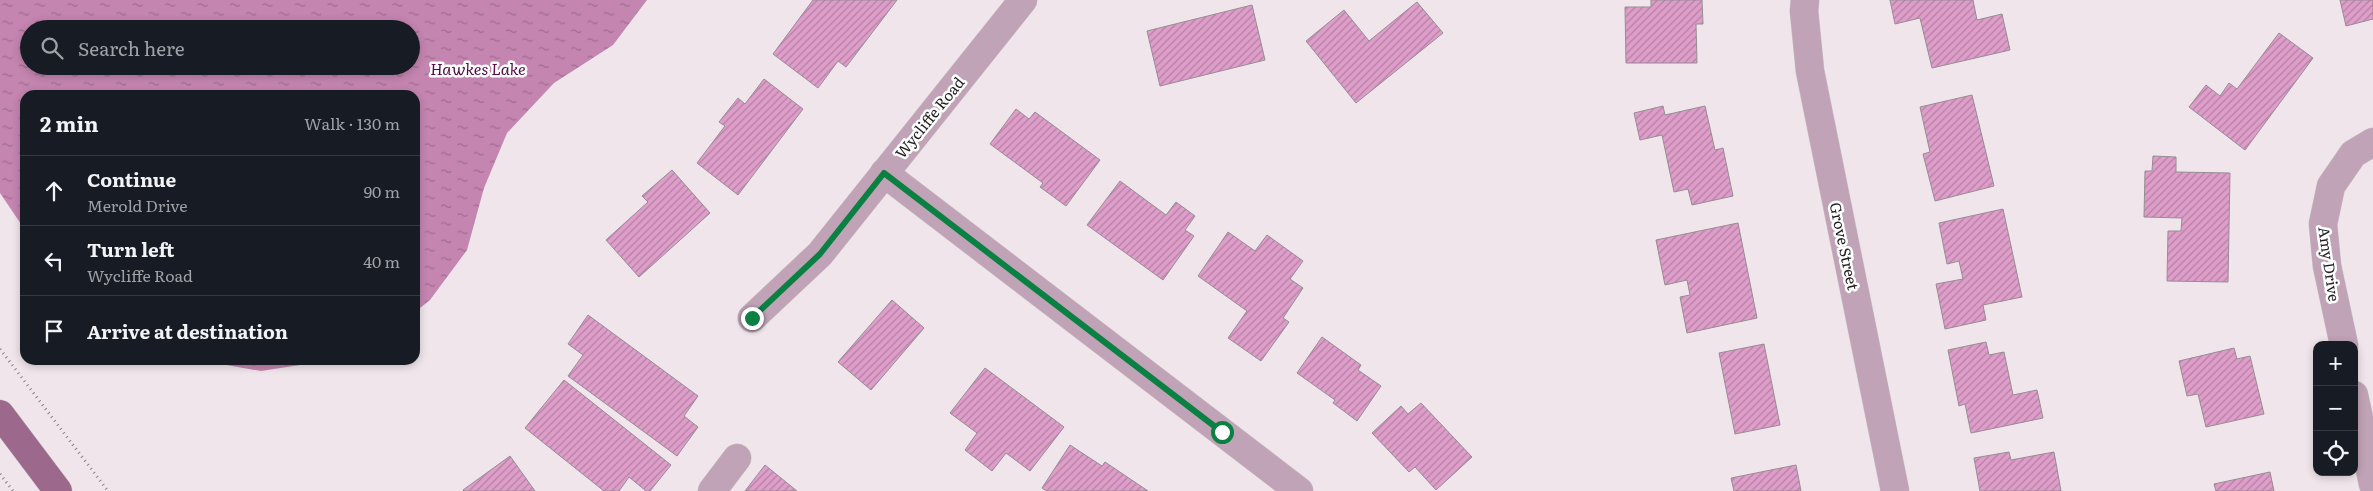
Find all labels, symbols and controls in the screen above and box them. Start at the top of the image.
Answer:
search box [20,20,420,75]
icon: search [38,34,66,62]
text: Search here [78,34,185,62]
water label: Hawkes Lake [430,56,526,80]
street label: Wycliffe Road [889,71,969,163]
text: 2 min [40,107,99,138]
text: Walk · 130 m [304,111,400,135]
text: Continue [87,165,176,193]
icon: ahead [40,177,68,205]
text: 90 m [364,179,400,203]
text: Merold Drive [87,193,188,217]
street label: Grove Street [1825,200,1865,292]
street label: Amy Drive [2313,225,2347,303]
text: Turn left [87,235,174,263]
icon: left [40,247,68,275]
text: 40 m [363,249,400,273]
text: Wycliffe Road [87,263,193,287]
route end [741,307,764,330]
icon: arrive [40,317,68,345]
text: Arrive at destination [87,317,288,345]
map controls [2313,341,2358,476]
button: + [2313,341,2358,386]
button: − [2313,386,2358,431]
route start [1211,421,1234,444]
button: locate [2313,431,2358,476]

